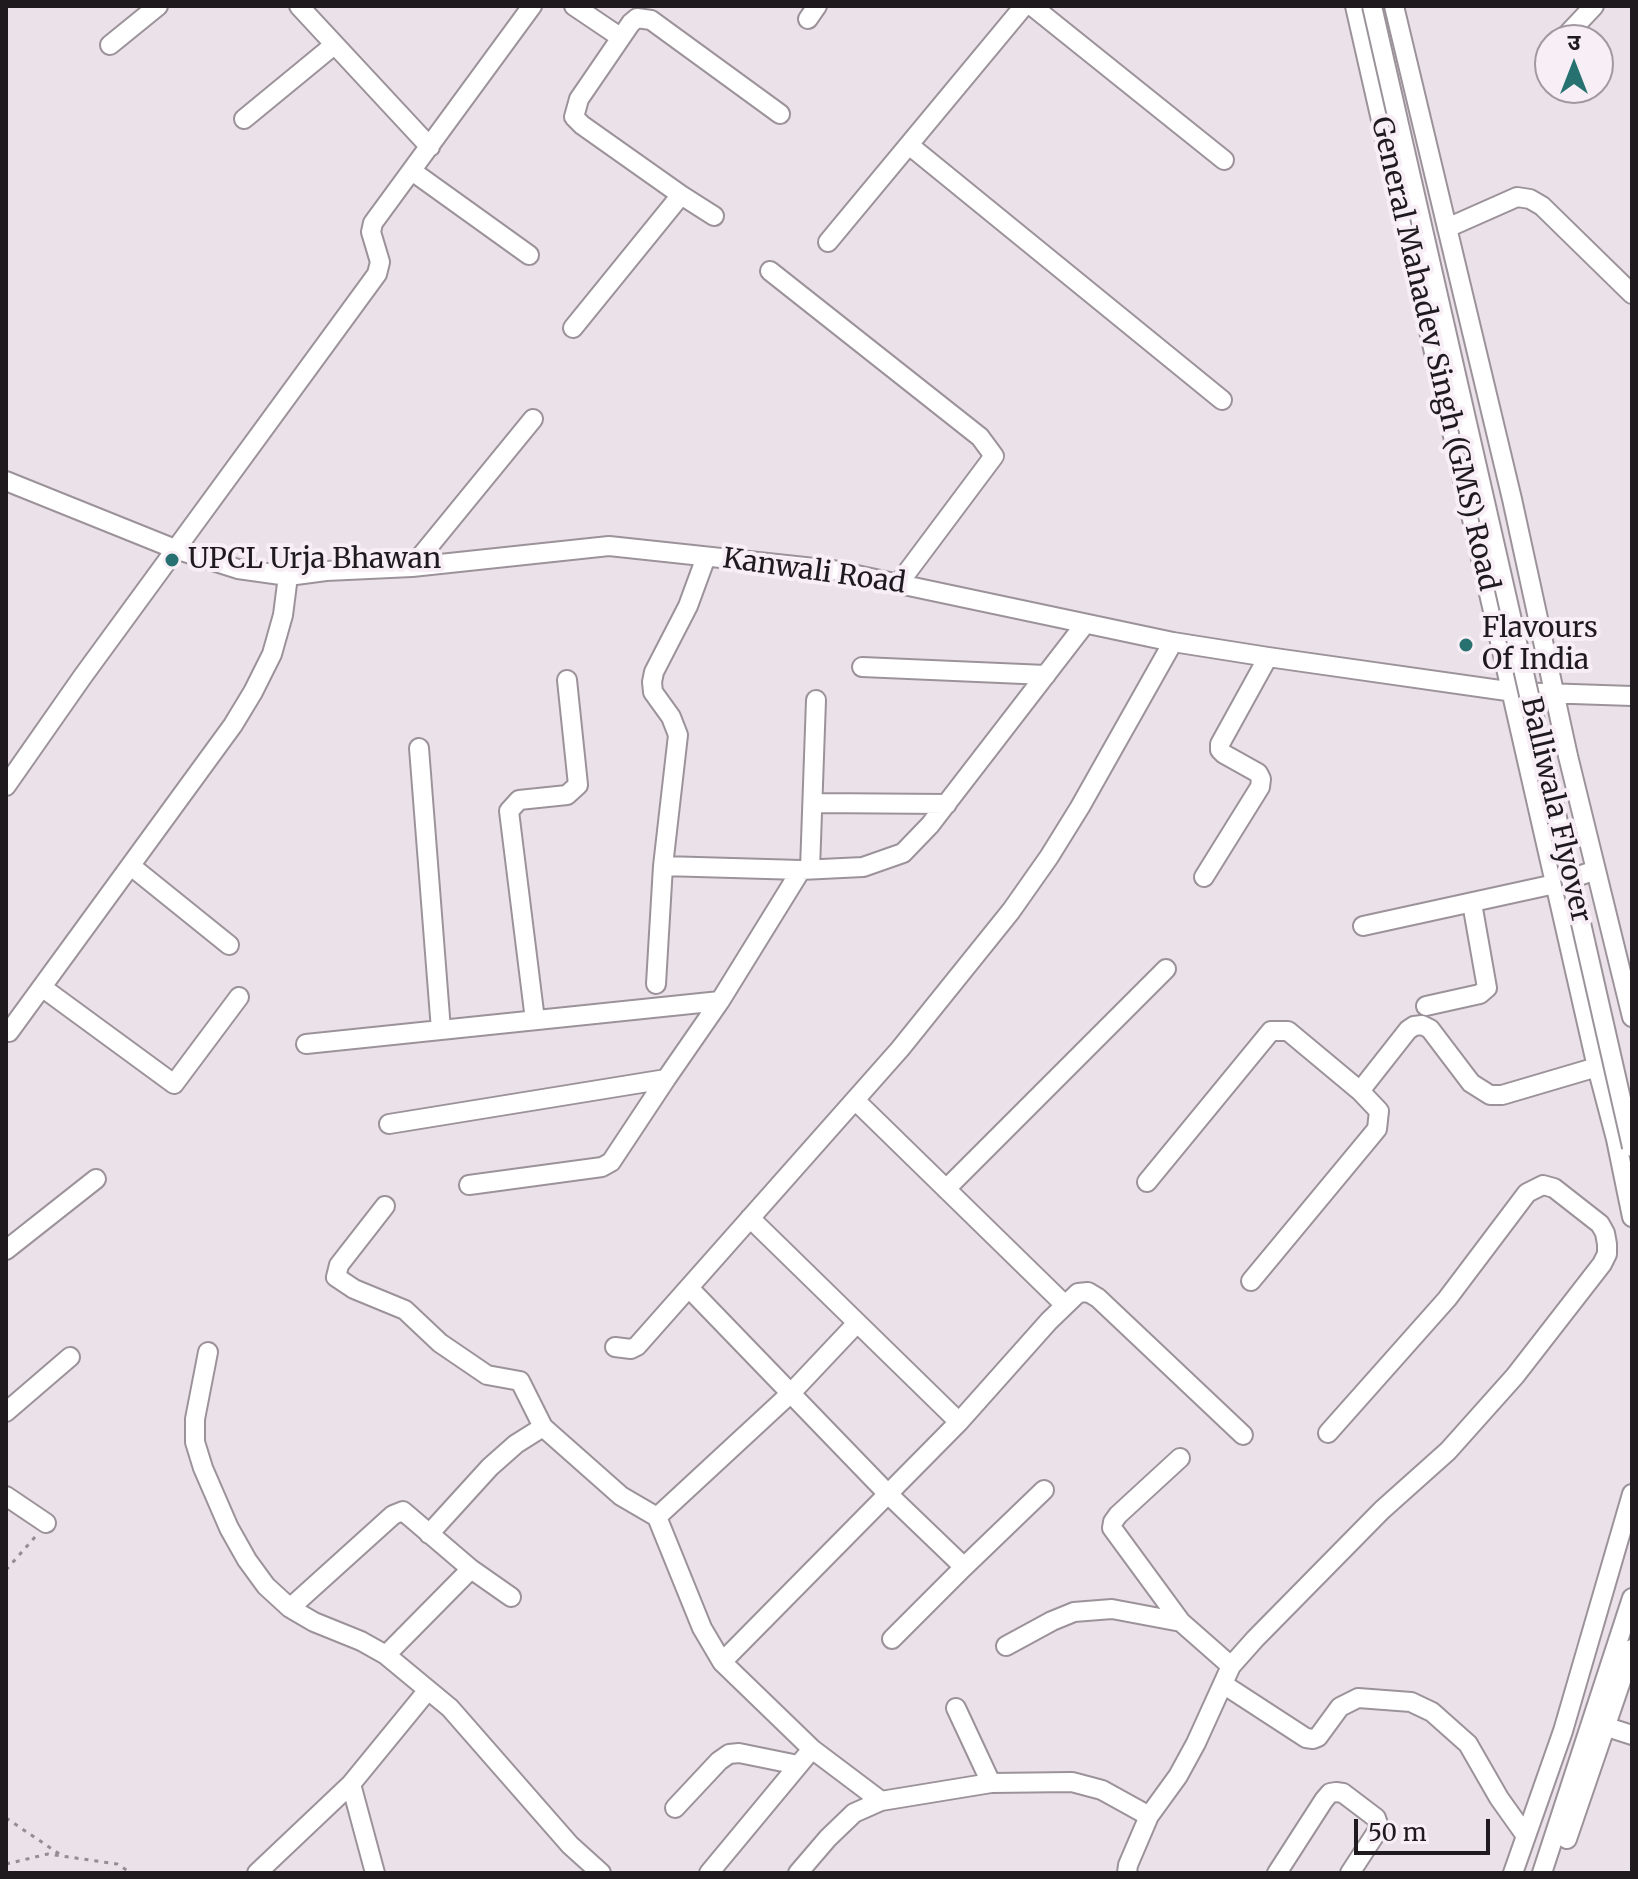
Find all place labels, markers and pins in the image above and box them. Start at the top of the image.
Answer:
place label: UPCL Urja Bhawan [188,543,441,577]
marker: UPCL Urja Bhawan [163,551,181,569]
place label: Flavours Of India [1482,612,1598,678]
marker: Flavours Of India [1457,636,1475,654]

